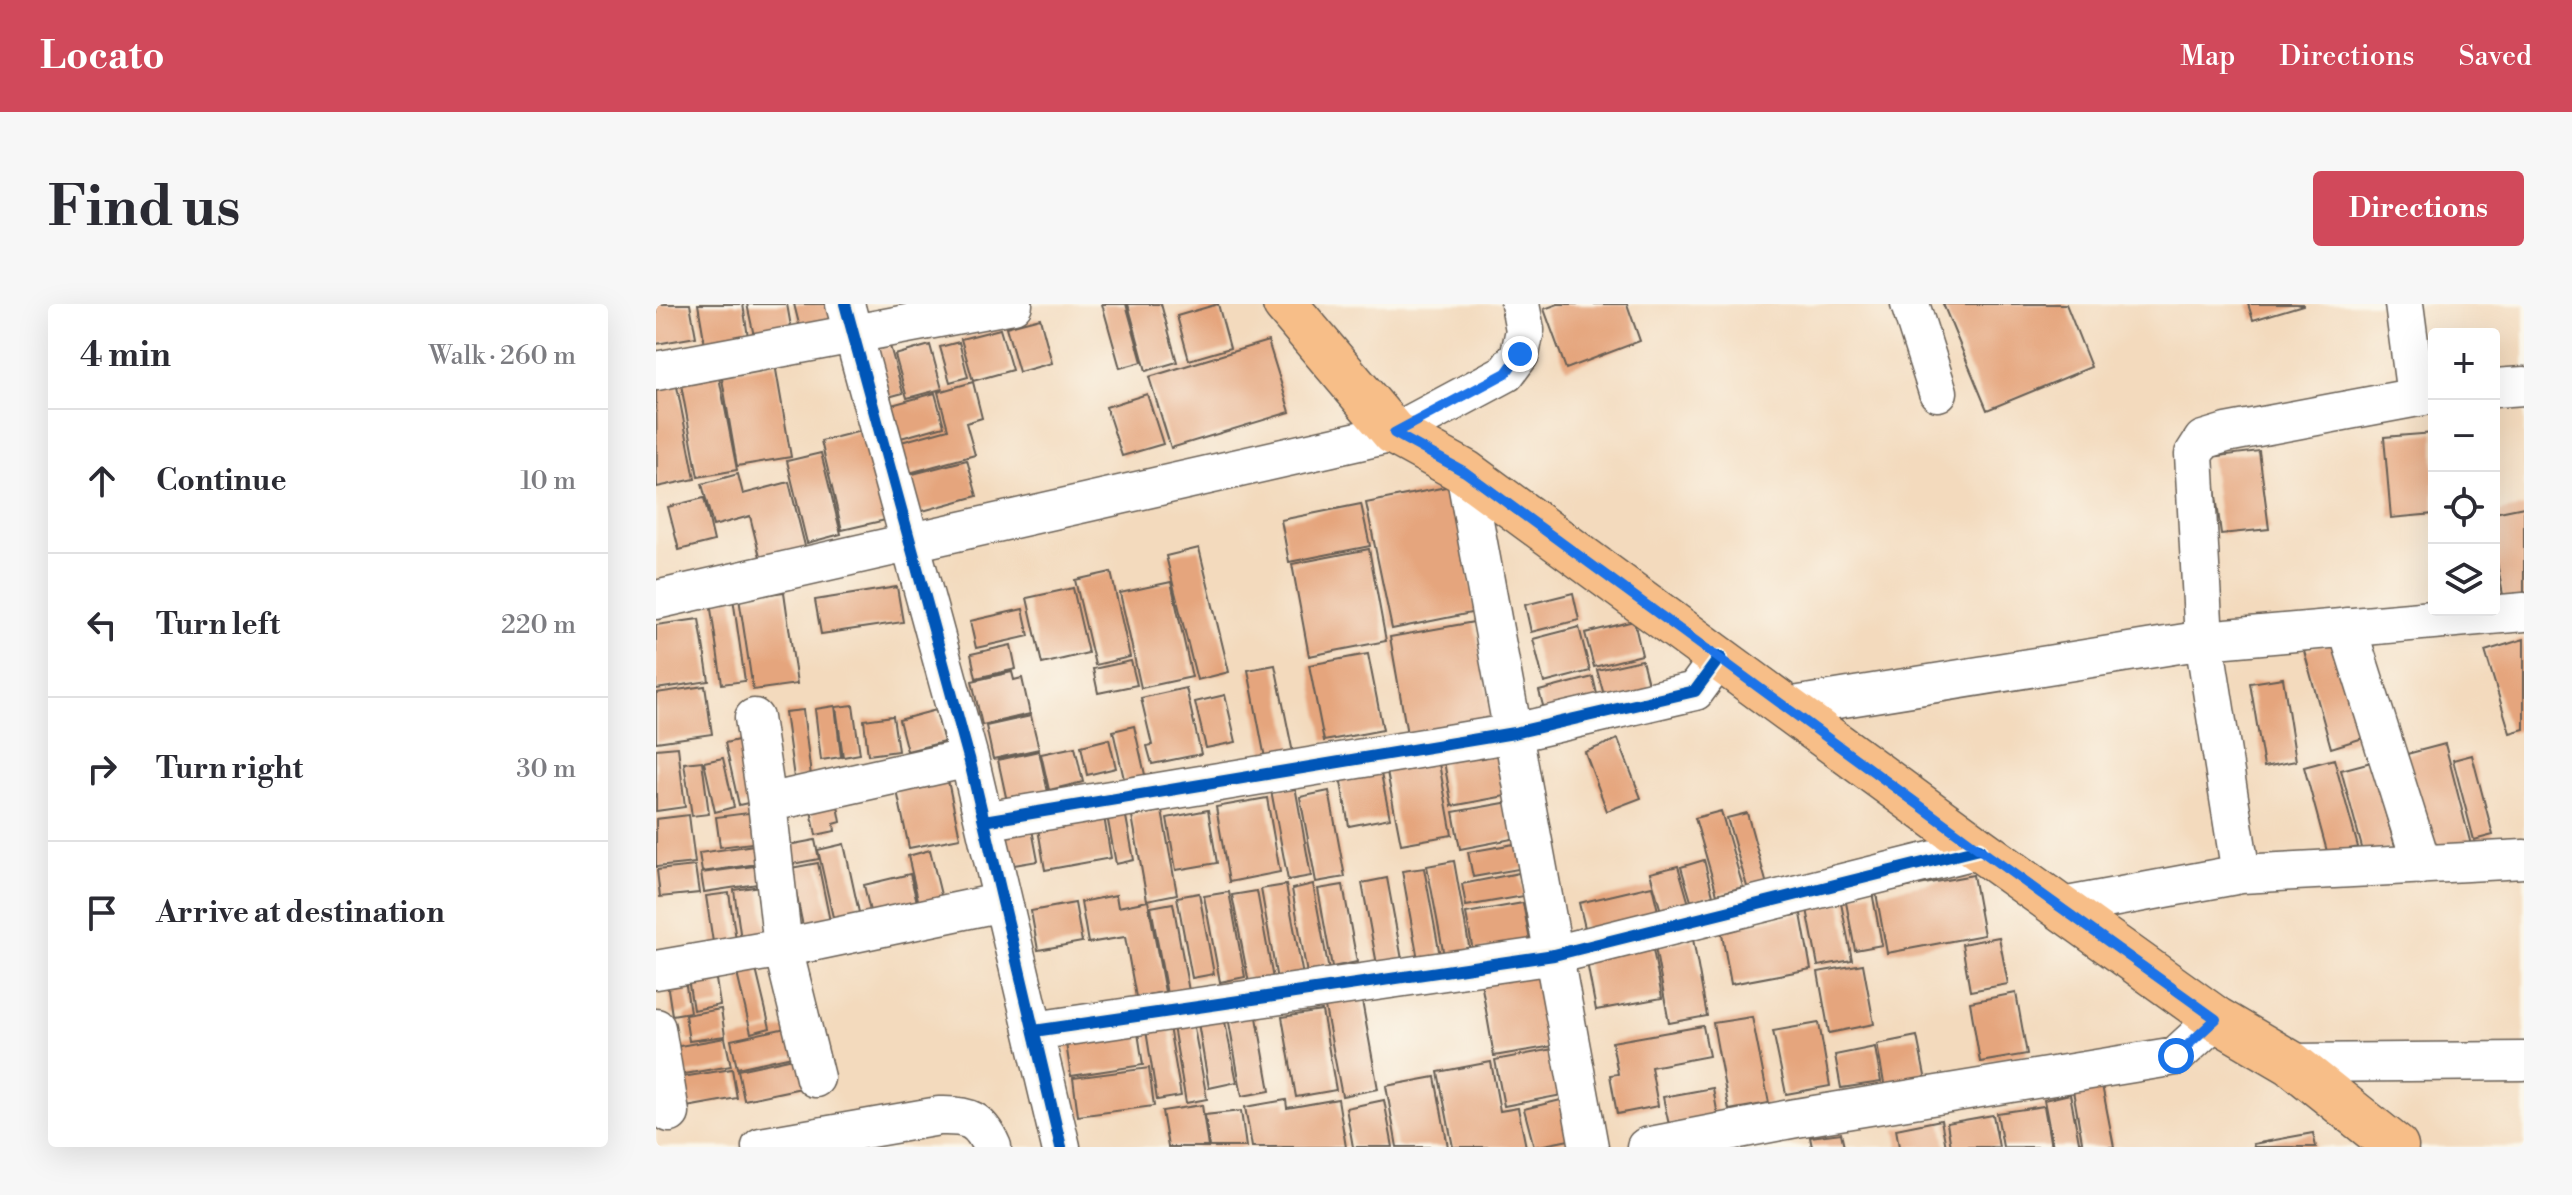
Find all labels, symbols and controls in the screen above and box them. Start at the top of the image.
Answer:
text: Locato [40,33,165,80]
text: Map [2180,39,2235,74]
text: Directions [2279,39,2414,74]
text: Saved [2458,39,2532,74]
button: Directions [2313,171,2524,246]
text: Find us [48,173,241,243]
map controls [2428,328,2500,616]
button: + [2428,328,2500,400]
text: 4 min [80,335,171,377]
route end [1502,336,1538,372]
text: Walk · 260 m [429,340,576,372]
button: − [2428,400,2500,472]
icon: ahead [80,459,124,503]
text: Continue [156,462,287,500]
text: 10 m [520,465,576,497]
button: locate [2428,472,2500,544]
button: layers [2428,544,2500,616]
icon: left [80,603,124,647]
text: Turn left [156,606,280,644]
text: 220 m [501,609,576,641]
icon: right [80,747,124,791]
text: Turn right [156,750,303,788]
text: 30 m [516,753,576,785]
icon: arrive [80,891,124,935]
text: Arrive at destination [156,894,445,932]
route start [2158,1038,2194,1074]

